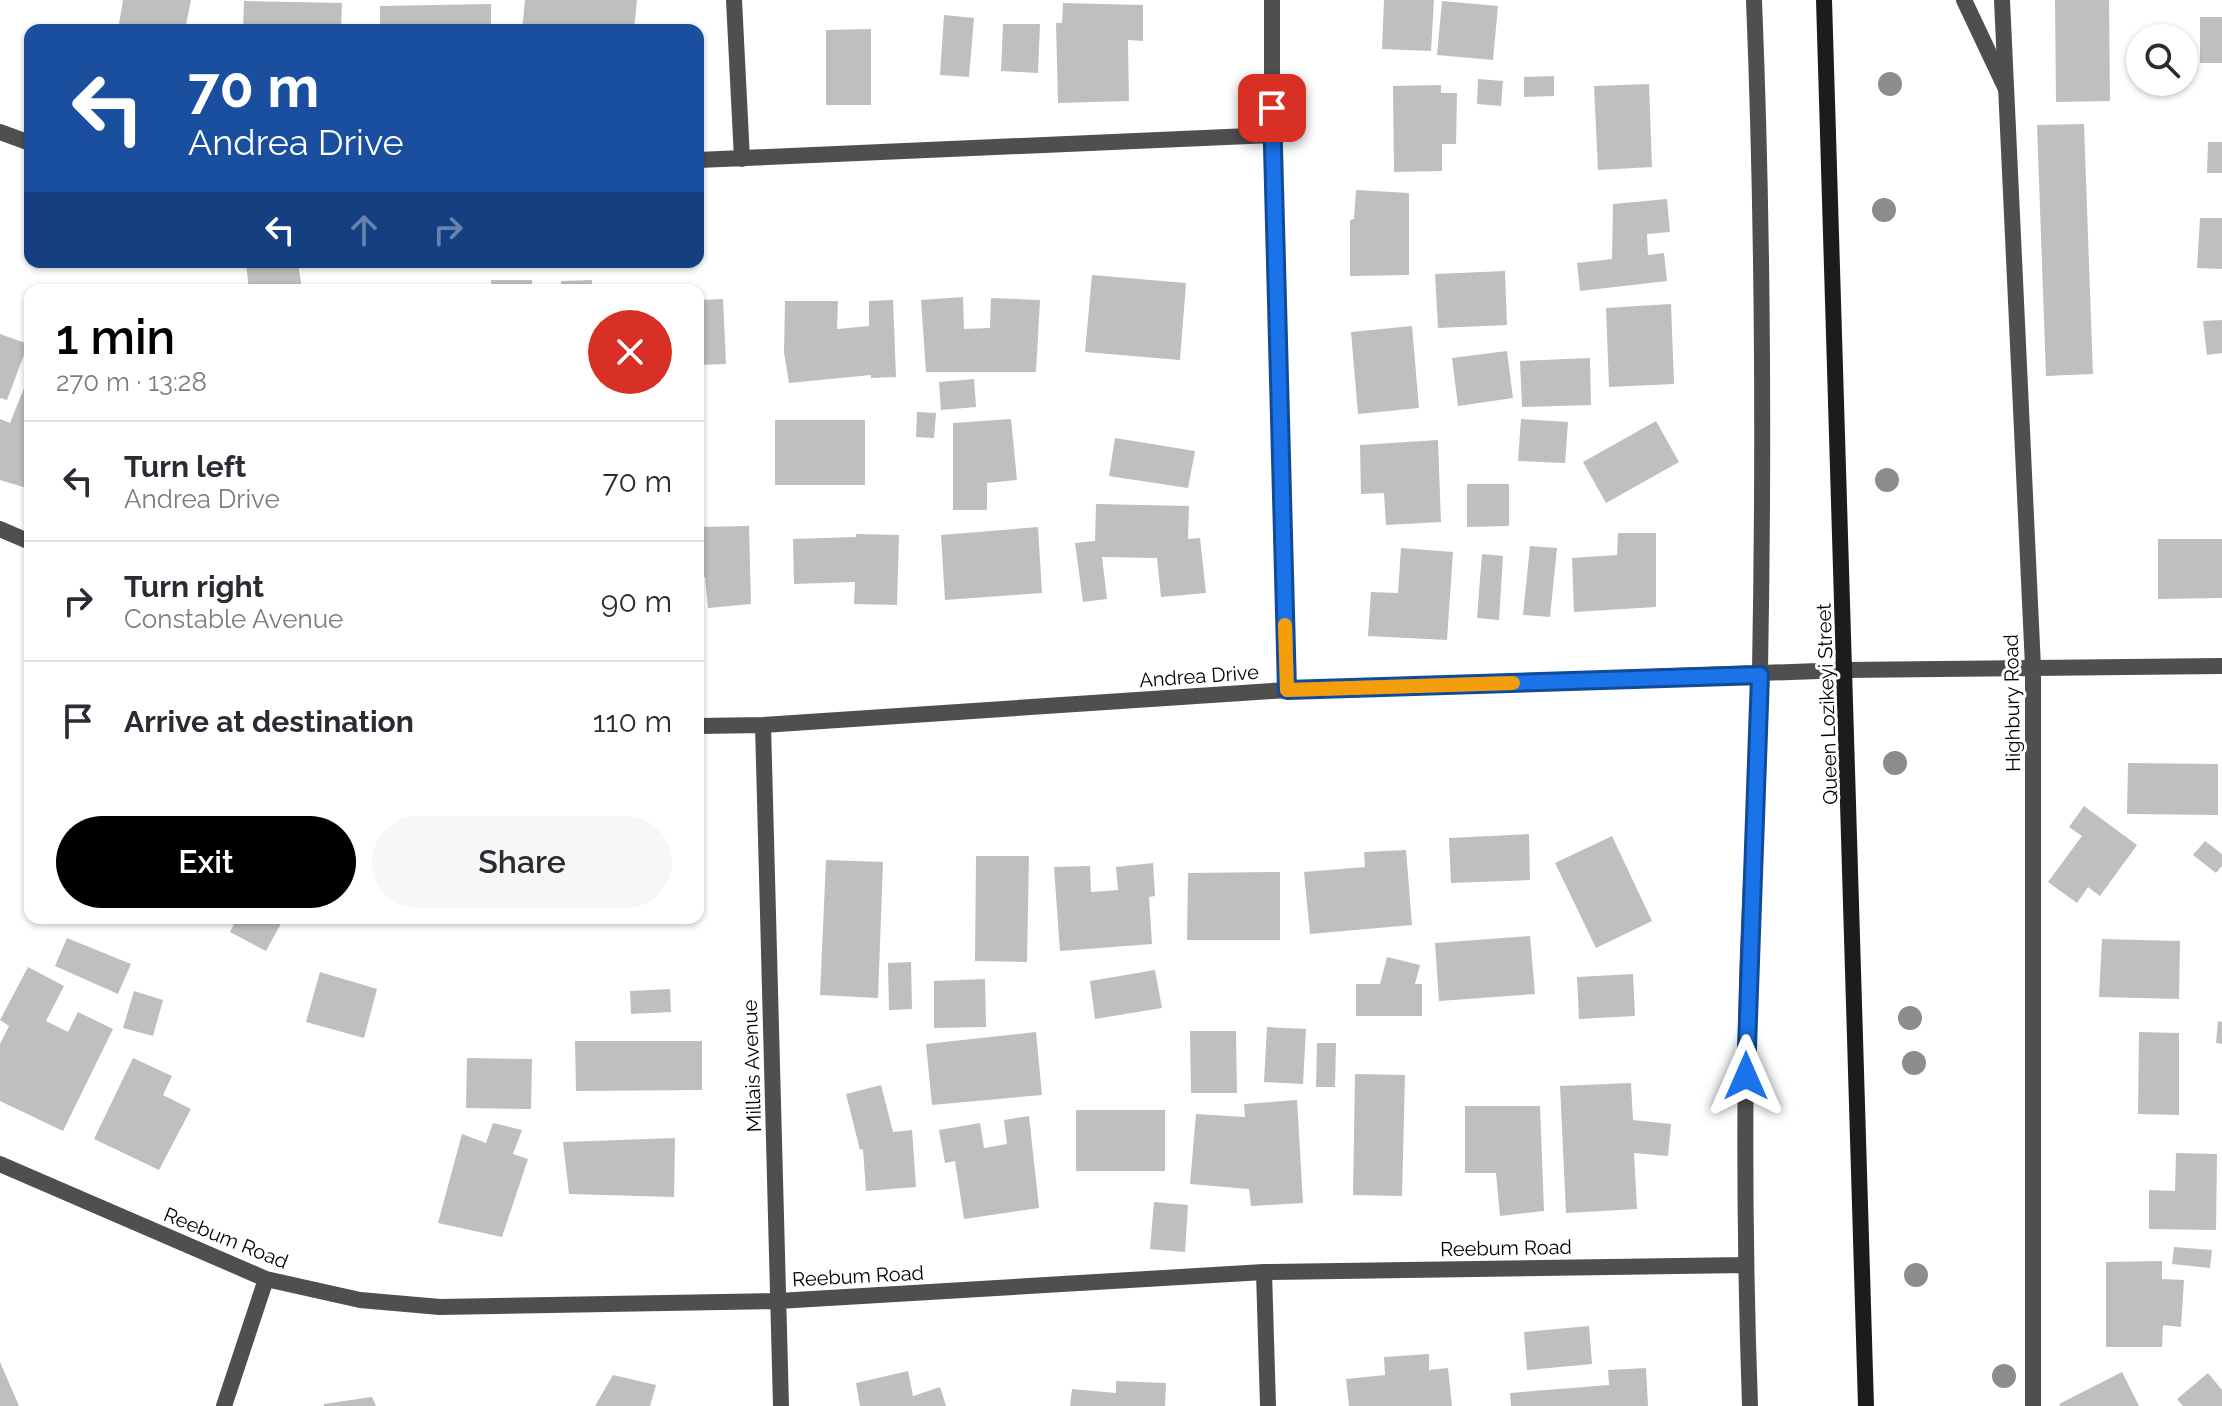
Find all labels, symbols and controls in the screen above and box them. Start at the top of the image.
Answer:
map controls [2126,24,2198,96]
button: search [2126,24,2198,96]
text: 70 m [188,54,319,120]
icon: left [56,56,160,160]
pin [1238,74,1306,142]
icon: arrive [1250,86,1294,130]
text: Andrea Drive [188,121,404,163]
icon: left [258,208,302,252]
icon: ahead [342,208,386,252]
icon: right [426,208,470,252]
text: 1 min [56,309,175,365]
button: close [588,310,672,394]
text: 270 m · 13:28 [56,367,207,397]
text: Turn left [124,449,246,484]
icon: left [56,459,100,503]
text: 70 m [602,464,672,499]
text: Andrea Drive [124,484,280,514]
text: Turn right [124,569,264,604]
icon: right [56,579,100,623]
text: 90 m [601,584,672,619]
street label: Queen Lozikeyi Street [1811,603,1843,805]
text: Constable Avenue [124,604,343,634]
street label: Highbury Road [1999,634,2025,772]
street label: Andrea Drive [1138,660,1260,692]
icon: arrive [56,699,100,743]
text: Arrive at destination [124,704,414,739]
text: 110 m [593,704,672,739]
button: Exit [56,816,356,908]
button: Share [372,816,672,908]
street label: Millais Avenue [738,999,766,1133]
position arrow [1704,1034,1788,1118]
street label: Reebum Road [160,1202,292,1274]
street label: Reebum Road [1440,1235,1572,1261]
street label: Reebum Road [792,1261,924,1291]

